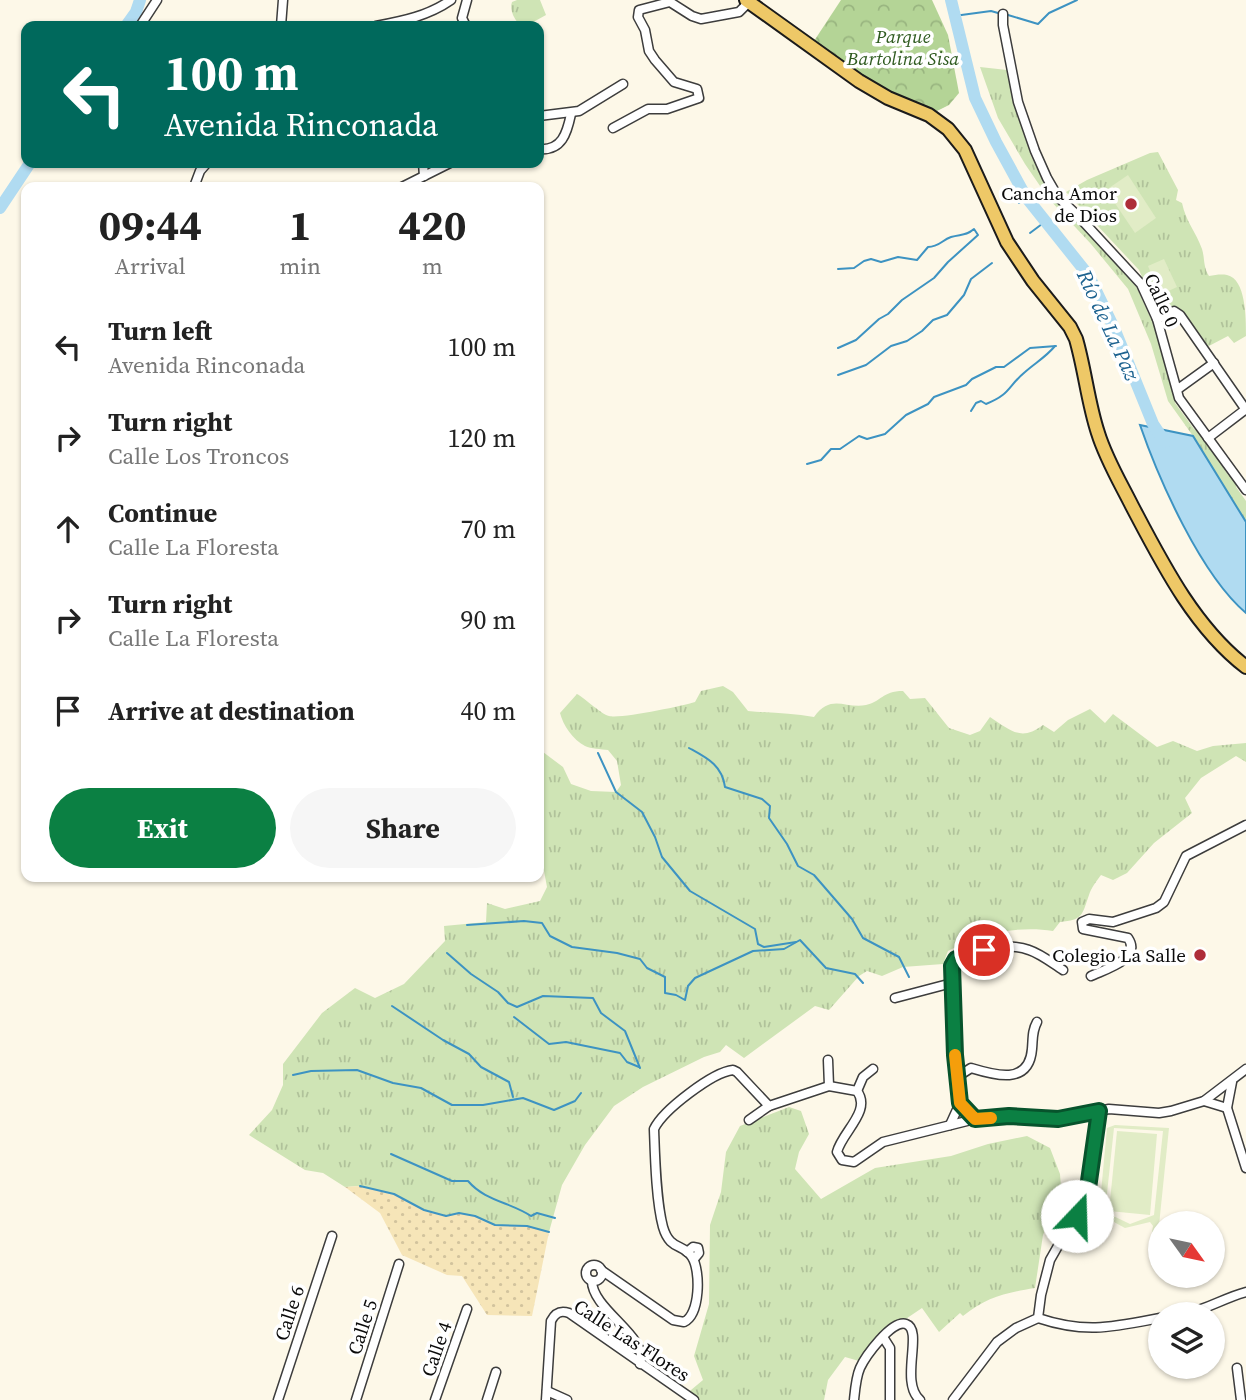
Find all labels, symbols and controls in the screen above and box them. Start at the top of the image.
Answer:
park label: Parque Bartolina Sisa [846,23,959,71]
text: 100 m [164,39,299,106]
icon: left [49,49,140,140]
text: Avenida Rinconada [164,103,438,147]
place label: Cancha Amor de Dios [1001,180,1117,228]
text: 09:44 [98,196,202,254]
text: 1 [289,196,312,254]
text: 420 [398,196,467,254]
marker: Cancha Amor de Dios [1123,196,1139,212]
text: Arrival [115,250,186,282]
text: min [279,250,321,282]
text: m [422,250,443,282]
water label: Río de La Paz [1070,264,1147,386]
street label: Calle 0 [1138,269,1186,331]
text: Turn left [108,313,212,349]
icon: left [49,328,87,366]
text: 100 m [448,329,516,365]
text: Avenida Rinconada [108,349,305,381]
text: Turn right [108,404,232,440]
icon: right [49,419,87,457]
text: 120 m [448,420,516,456]
text: Calle Los Troncos [108,440,289,472]
text: Continue [108,495,217,531]
icon: ahead [49,510,87,548]
text: 70 m [461,511,516,547]
text: Calle La Floresta [108,531,279,563]
text: Turn right [108,586,232,622]
icon: right [49,601,87,639]
text: 90 m [461,602,516,638]
text: Calle La Floresta [108,622,279,654]
icon: arrive [49,692,87,730]
text: Arrive at destination [108,693,355,729]
text: 40 m [461,693,516,729]
button: Exit [49,788,276,868]
button: Share [290,788,516,868]
pin [954,920,1014,980]
icon: arrive [965,931,1003,969]
place label: Colegio La Salle [1052,942,1186,968]
marker: Colegio La Salle [1192,947,1208,963]
position arrow [1040,1179,1114,1253]
north arrow [1148,1211,1225,1288]
map controls [1148,1211,1225,1379]
street label: Calle 6 [268,1282,310,1344]
street label: Calle Las Flores [569,1293,695,1387]
street label: Calle 5 [341,1296,383,1358]
button: layers [1148,1302,1225,1379]
street label: Calle 4 [414,1318,458,1380]

